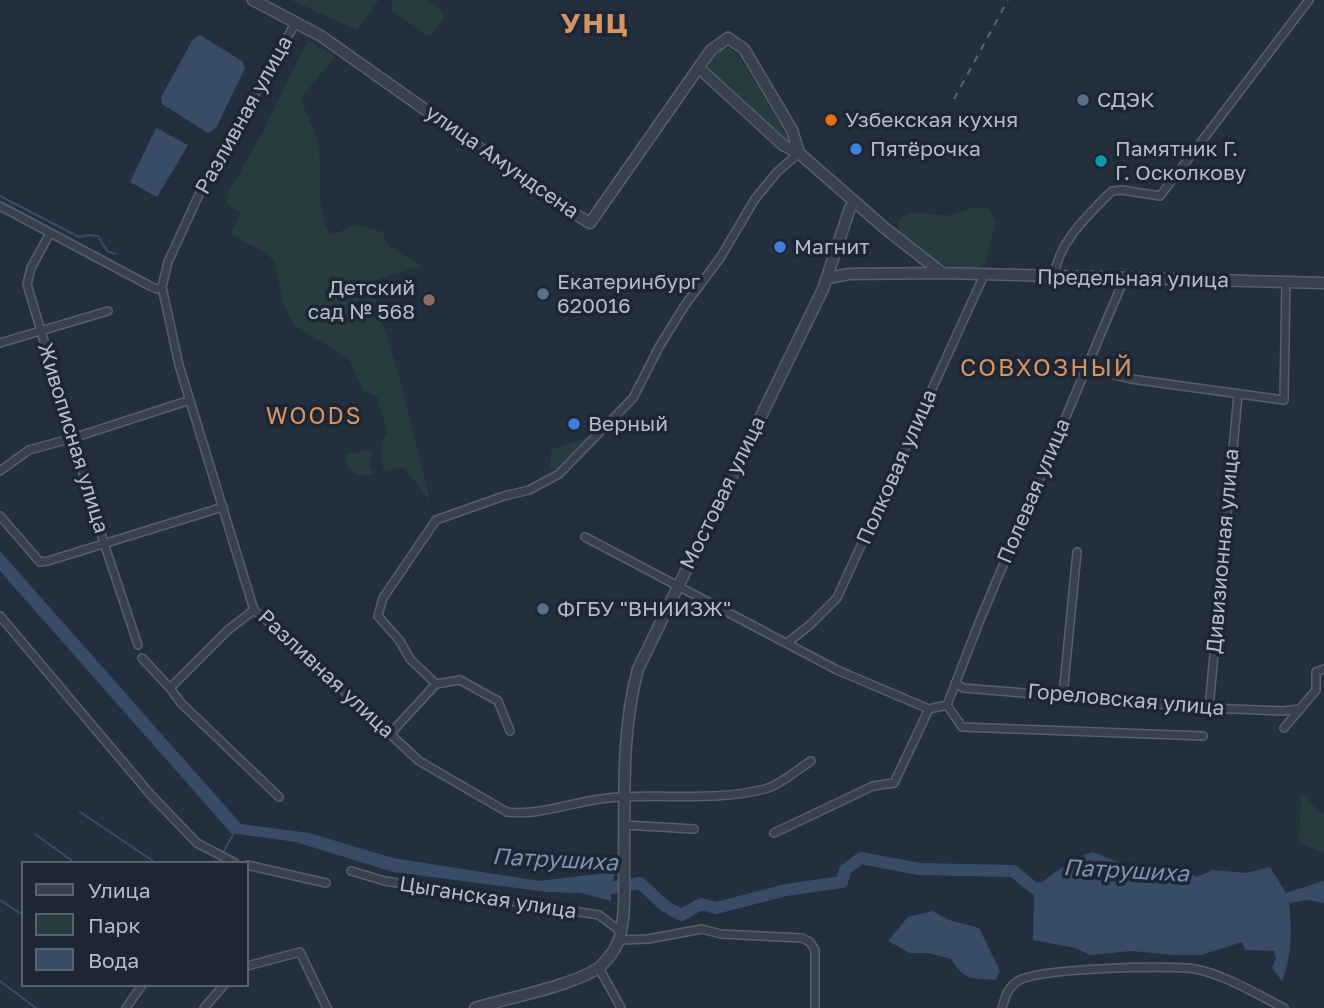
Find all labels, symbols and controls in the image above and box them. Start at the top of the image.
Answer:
district label: УНЦ [561,7,629,41]
street label: Разливная улица [190,31,298,199]
place label: СДЭК [1097,87,1155,113]
marker: СДЭК [1075,92,1091,108]
street label: улица Амундсена [420,100,584,224]
place label: Узбекская кухня [845,107,1018,133]
marker: Узбекская кухня [823,112,839,128]
place label: Пятёрочка [870,136,981,162]
place label: Памятник Г. Г. Осколкову [1115,136,1246,186]
marker: Пятёрочка [848,141,864,157]
marker: Памятник Г. Г. Осколкову [1093,153,1109,169]
place label: Магнит [794,234,869,260]
marker: Магнит [772,239,788,255]
street label: Предельная улица [1037,265,1229,293]
place label: Екатеринбург 620016 [557,269,701,319]
place label: Детский сад № 568 [308,275,415,325]
marker: Екатеринбург 620016 [535,286,551,302]
marker: Детский сад № 568 [421,292,437,308]
street label: Живописная улица [32,340,114,536]
district label: СОВХОЗНЫЙ [961,354,1133,382]
street label: Полковая улица [851,386,943,548]
district label: WOODS [266,403,362,431]
place label: Верный [588,411,668,437]
street label: Мостовая улица [675,412,771,574]
street label: Полевая улица [992,415,1076,567]
marker: Верный [566,416,582,432]
street label: Дивизионная улица [1201,448,1245,654]
place label: ФГБУ "ВНИИЗЖ" [557,596,731,622]
marker: ФГБУ "ВНИИЗЖ" [535,601,551,617]
street label: Разливная улица [253,604,399,744]
street label: Гореловская улица [1026,679,1226,721]
water label: Патрушиха [491,843,619,877]
water label: Патрушиха [1062,854,1190,888]
legend [21,861,248,987]
street label: Цыганская улица [398,872,578,924]
text: Улица [88,877,151,903]
text: Парк [88,912,141,938]
text: Вода [88,947,139,973]

